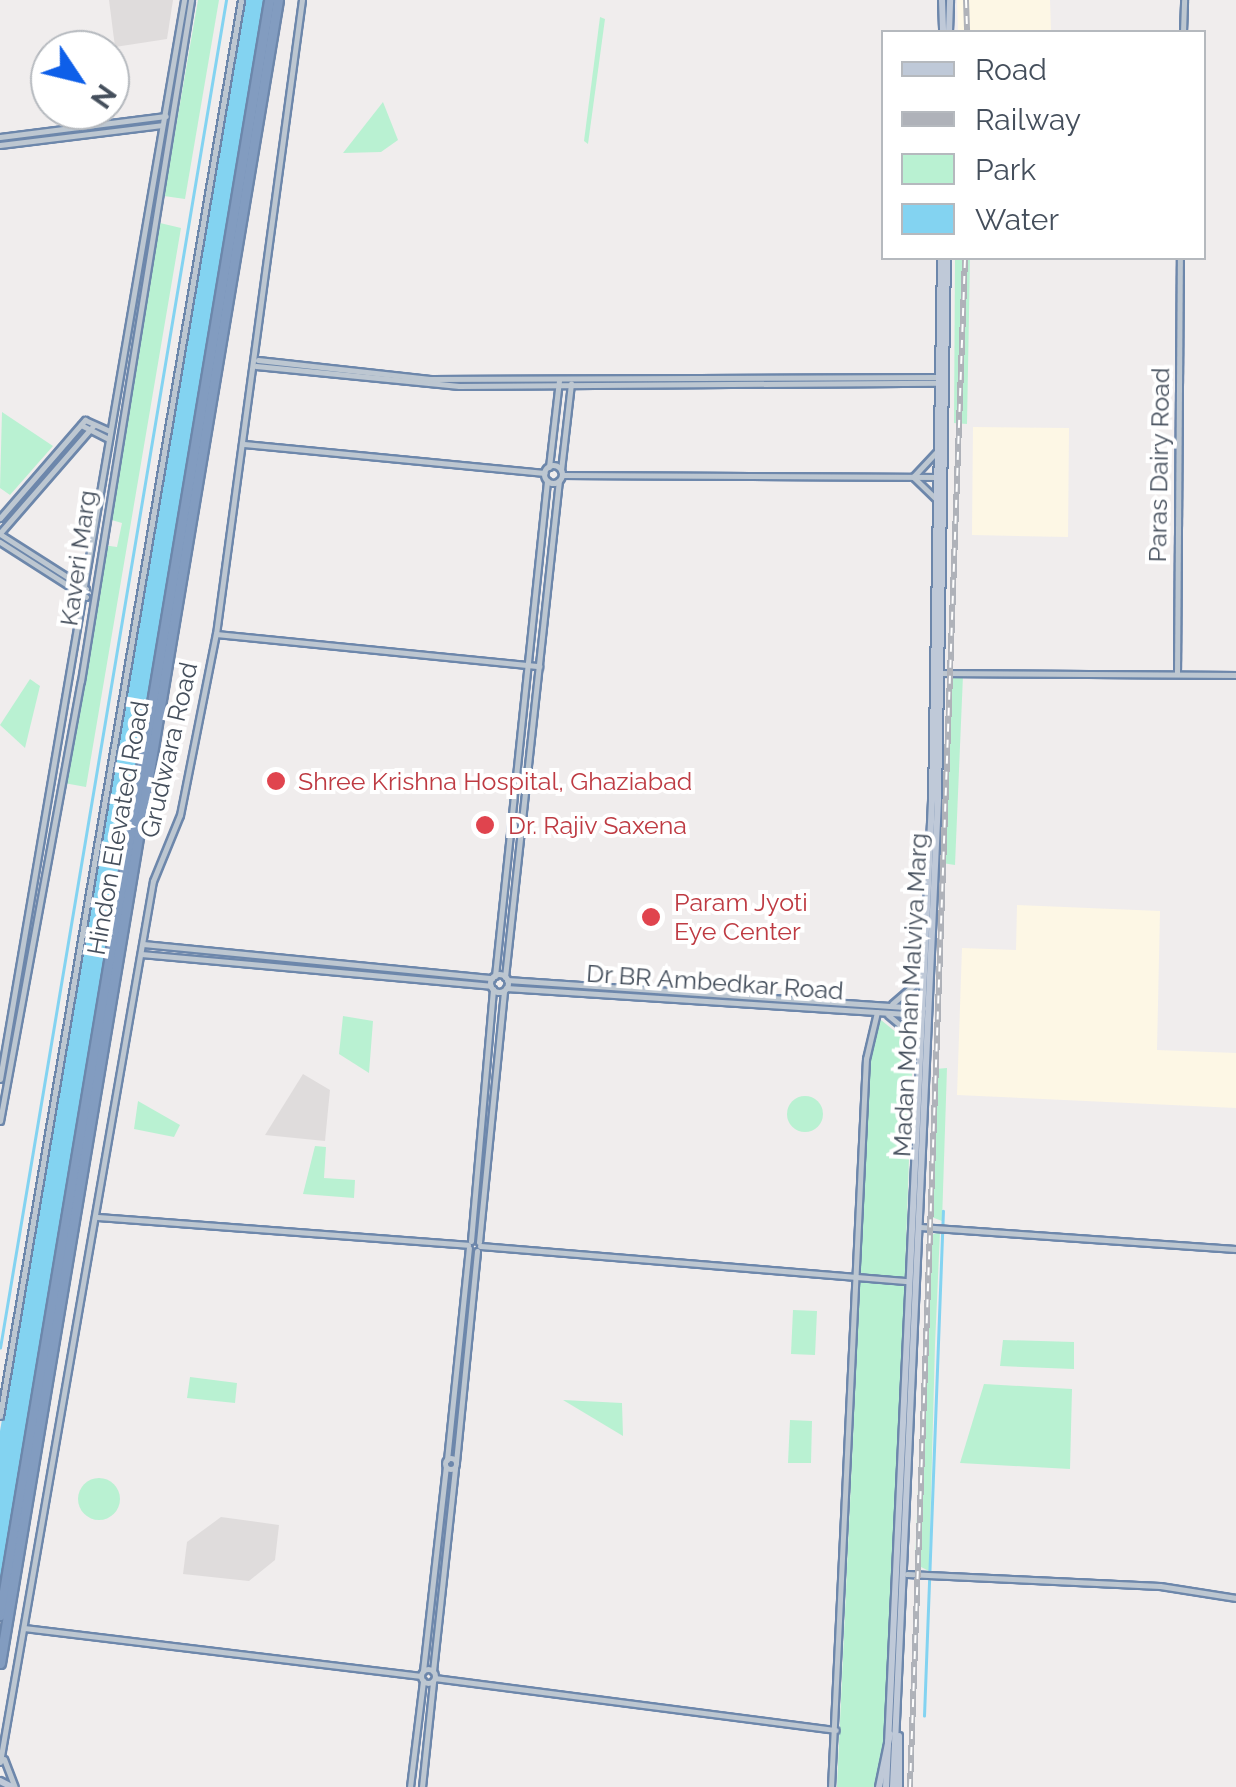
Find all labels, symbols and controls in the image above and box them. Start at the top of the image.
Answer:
north arrow [30,30,130,130]
legend [881,30,1206,260]
text: Road [975,52,1047,87]
text: N [84,78,123,115]
text: Railway [975,102,1081,137]
text: Park [975,152,1036,187]
text: Water [975,202,1059,237]
street label: Paras Dairy Road [1142,367,1176,563]
street label: Kaveri Marg [54,488,102,628]
street label: Grudwara Road [134,659,204,841]
street label: Hindon Elevated Road [81,699,155,957]
place label: Shree Krishna Hospital, Ghaziabad [298,766,692,796]
marker: Shree Krishna Hospital, Ghaziabad [263,768,289,794]
place label: Dr. Rajiv Saxena [508,810,688,840]
marker: Dr. Rajiv Saxena [472,812,498,838]
street label: Madan Mohan Malviya Marg [887,832,933,1158]
place label: Param Jyoti Eye Center [674,888,808,947]
marker: Param Jyoti Eye Center [638,904,664,930]
street label: Dr BR Ambedkar Road [584,958,846,1006]

